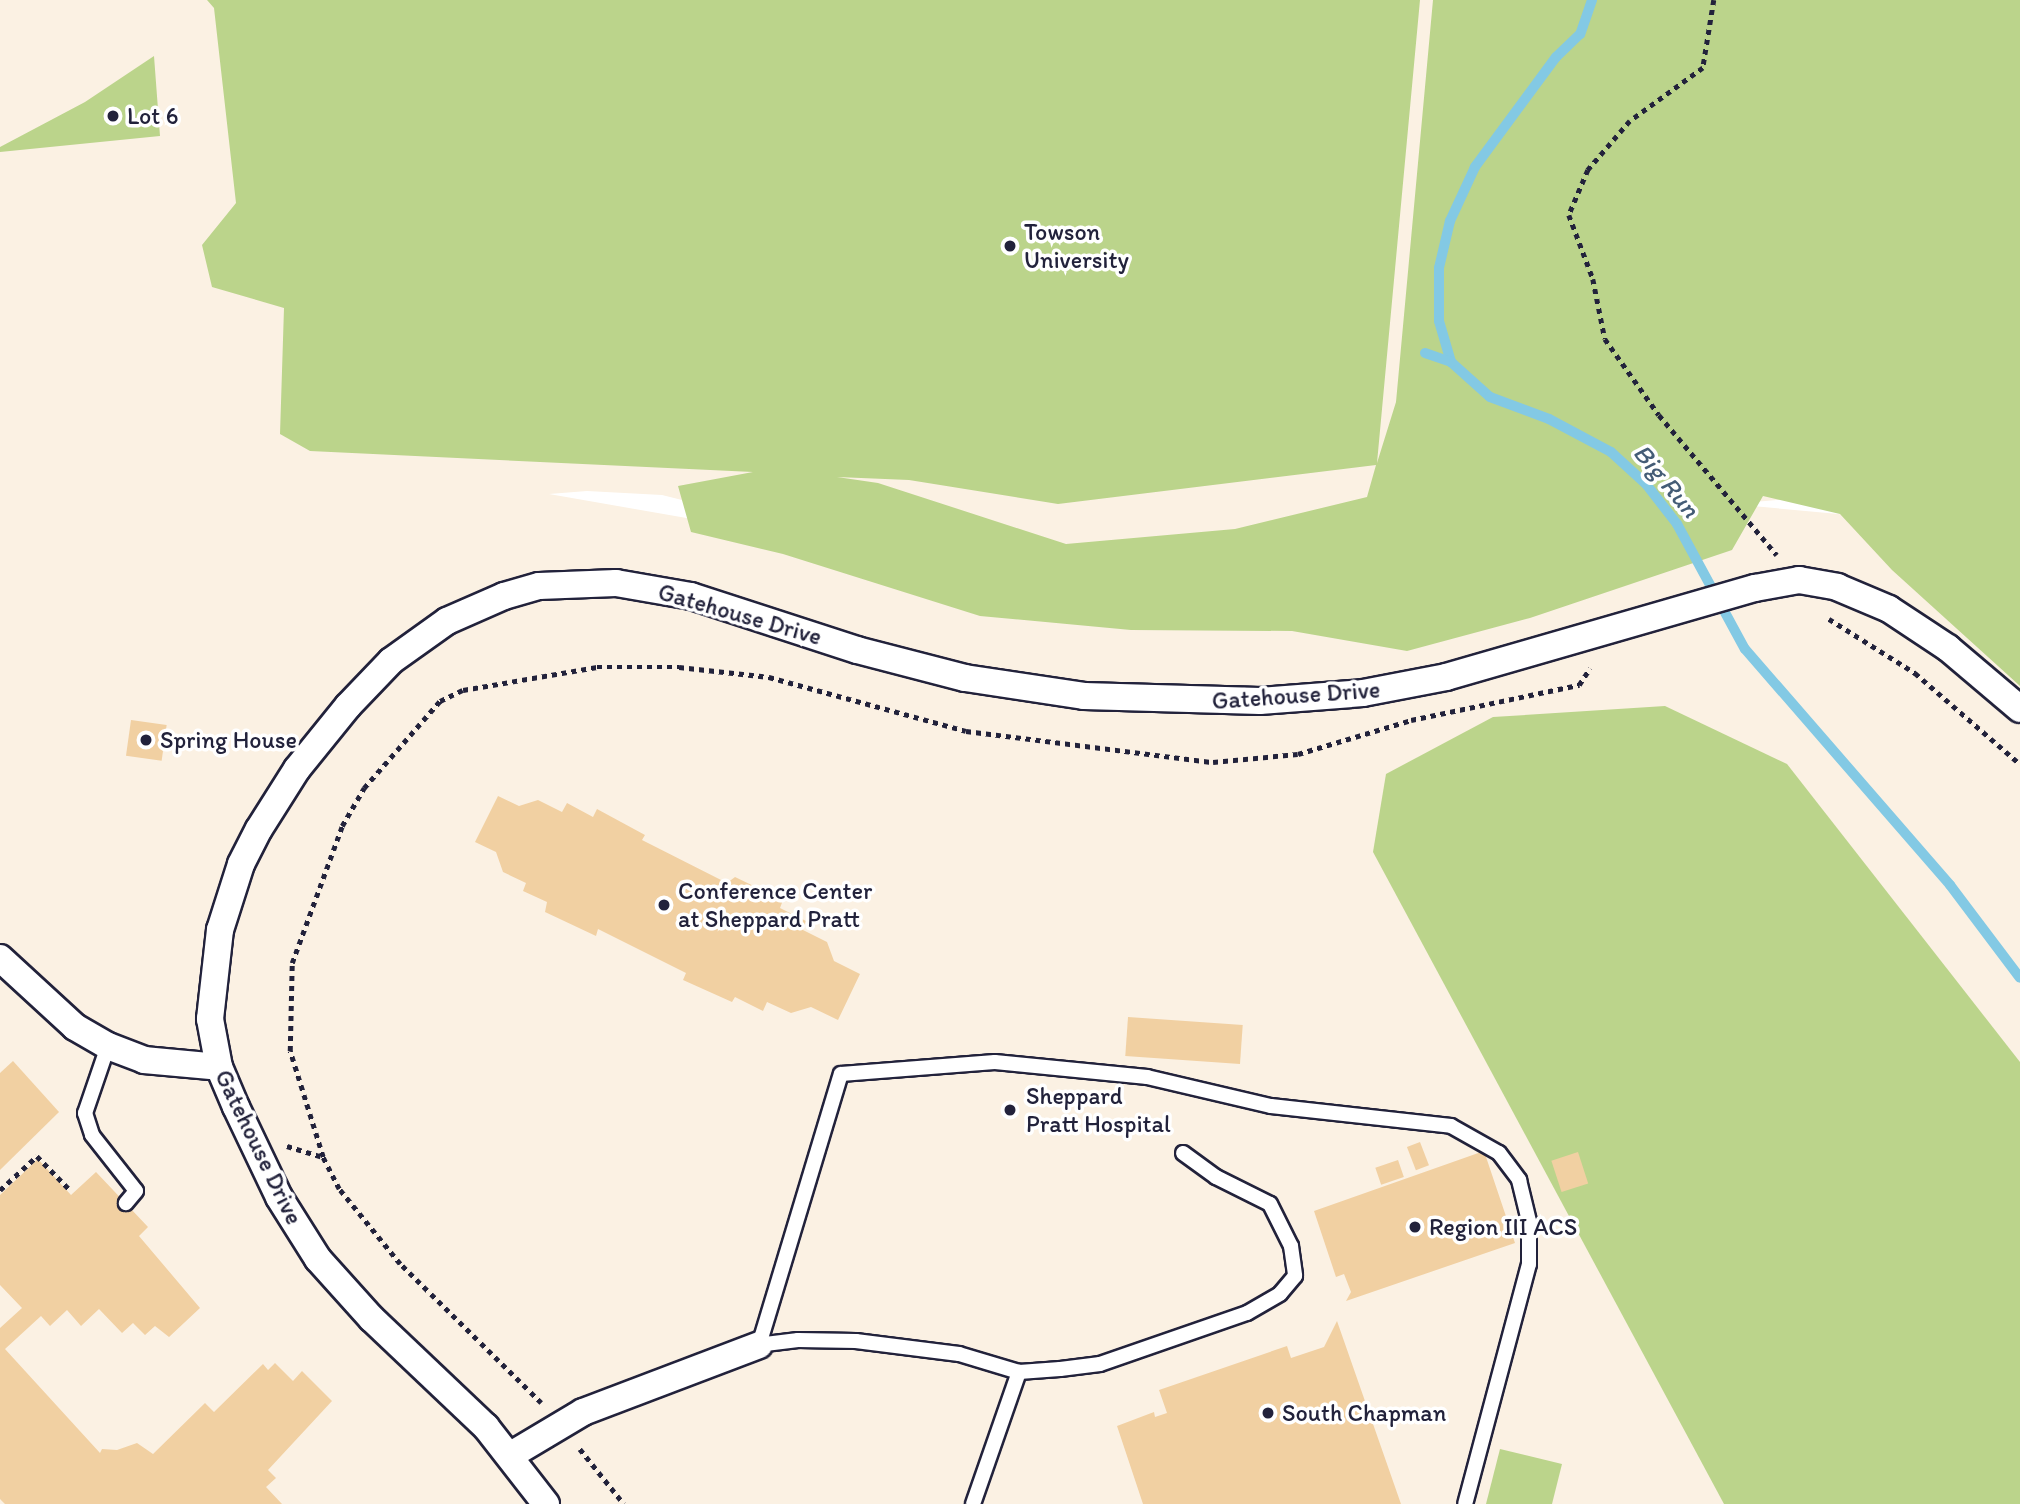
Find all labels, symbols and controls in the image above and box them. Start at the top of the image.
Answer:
place label: Lot 6 [127,102,178,130]
marker: Lot 6 [105,108,121,124]
place label: Towson University [1024,218,1129,274]
marker: Towson University [1002,238,1018,254]
water label: Big Run [1626,437,1706,525]
street label: Gatehouse Drive [655,577,825,651]
street label: Gatehouse Drive [1211,675,1381,715]
place label: Spring House [160,726,297,754]
marker: Spring House [138,732,154,748]
place label: Conference Center at Sheppard Pratt [678,877,872,933]
marker: Conference Center at Sheppard Pratt [656,897,672,913]
street label: Gatehouse Drive [209,1065,309,1229]
place label: Sheppard Pratt Hospital [1026,1082,1170,1138]
marker: Sheppard Pratt Hospital [1000,1100,1020,1120]
place label: Region III ACS [1429,1213,1577,1241]
marker: Region III ACS [1407,1219,1423,1235]
place label: South Chapman [1282,1399,1446,1427]
marker: South Chapman [1260,1405,1276,1421]

